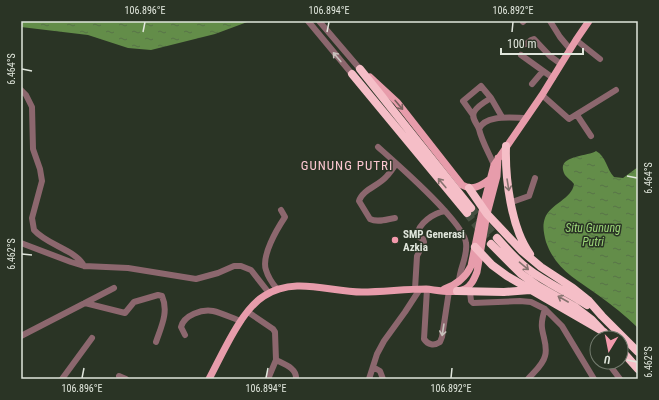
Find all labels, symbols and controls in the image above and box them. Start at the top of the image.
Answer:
text: 106.896°E [125,5,166,16]
text: 106.894°E [309,5,350,16]
text: 106.892°E [493,5,534,16]
scale bar [501,30,583,56]
text: 100 m [507,37,537,51]
one-way arrow [333,52,342,62]
text: 6.464°S [6,53,17,85]
one-way arrow [395,100,404,110]
district label: GUNUNG PUTRI [301,158,393,173]
text: 6.464°S [643,162,654,194]
one-way arrow [438,178,447,189]
one-way arrow [505,178,513,191]
water label: Situ Gunung Putri [565,221,621,249]
place label: SMP Generasi Azkia [403,228,465,254]
marker: SMP Generasi Azkia [390,235,400,245]
text: 6.462°S [6,238,17,270]
one-way arrow [519,261,530,270]
one-way arrow [557,295,569,303]
one-way arrow [439,323,447,336]
north arrow [589,330,629,370]
text: 6.462°S [643,346,654,378]
text: U [603,352,612,366]
text: 106.896°E [62,383,103,394]
text: 106.894°E [246,383,287,394]
text: 106.892°E [431,383,472,394]

